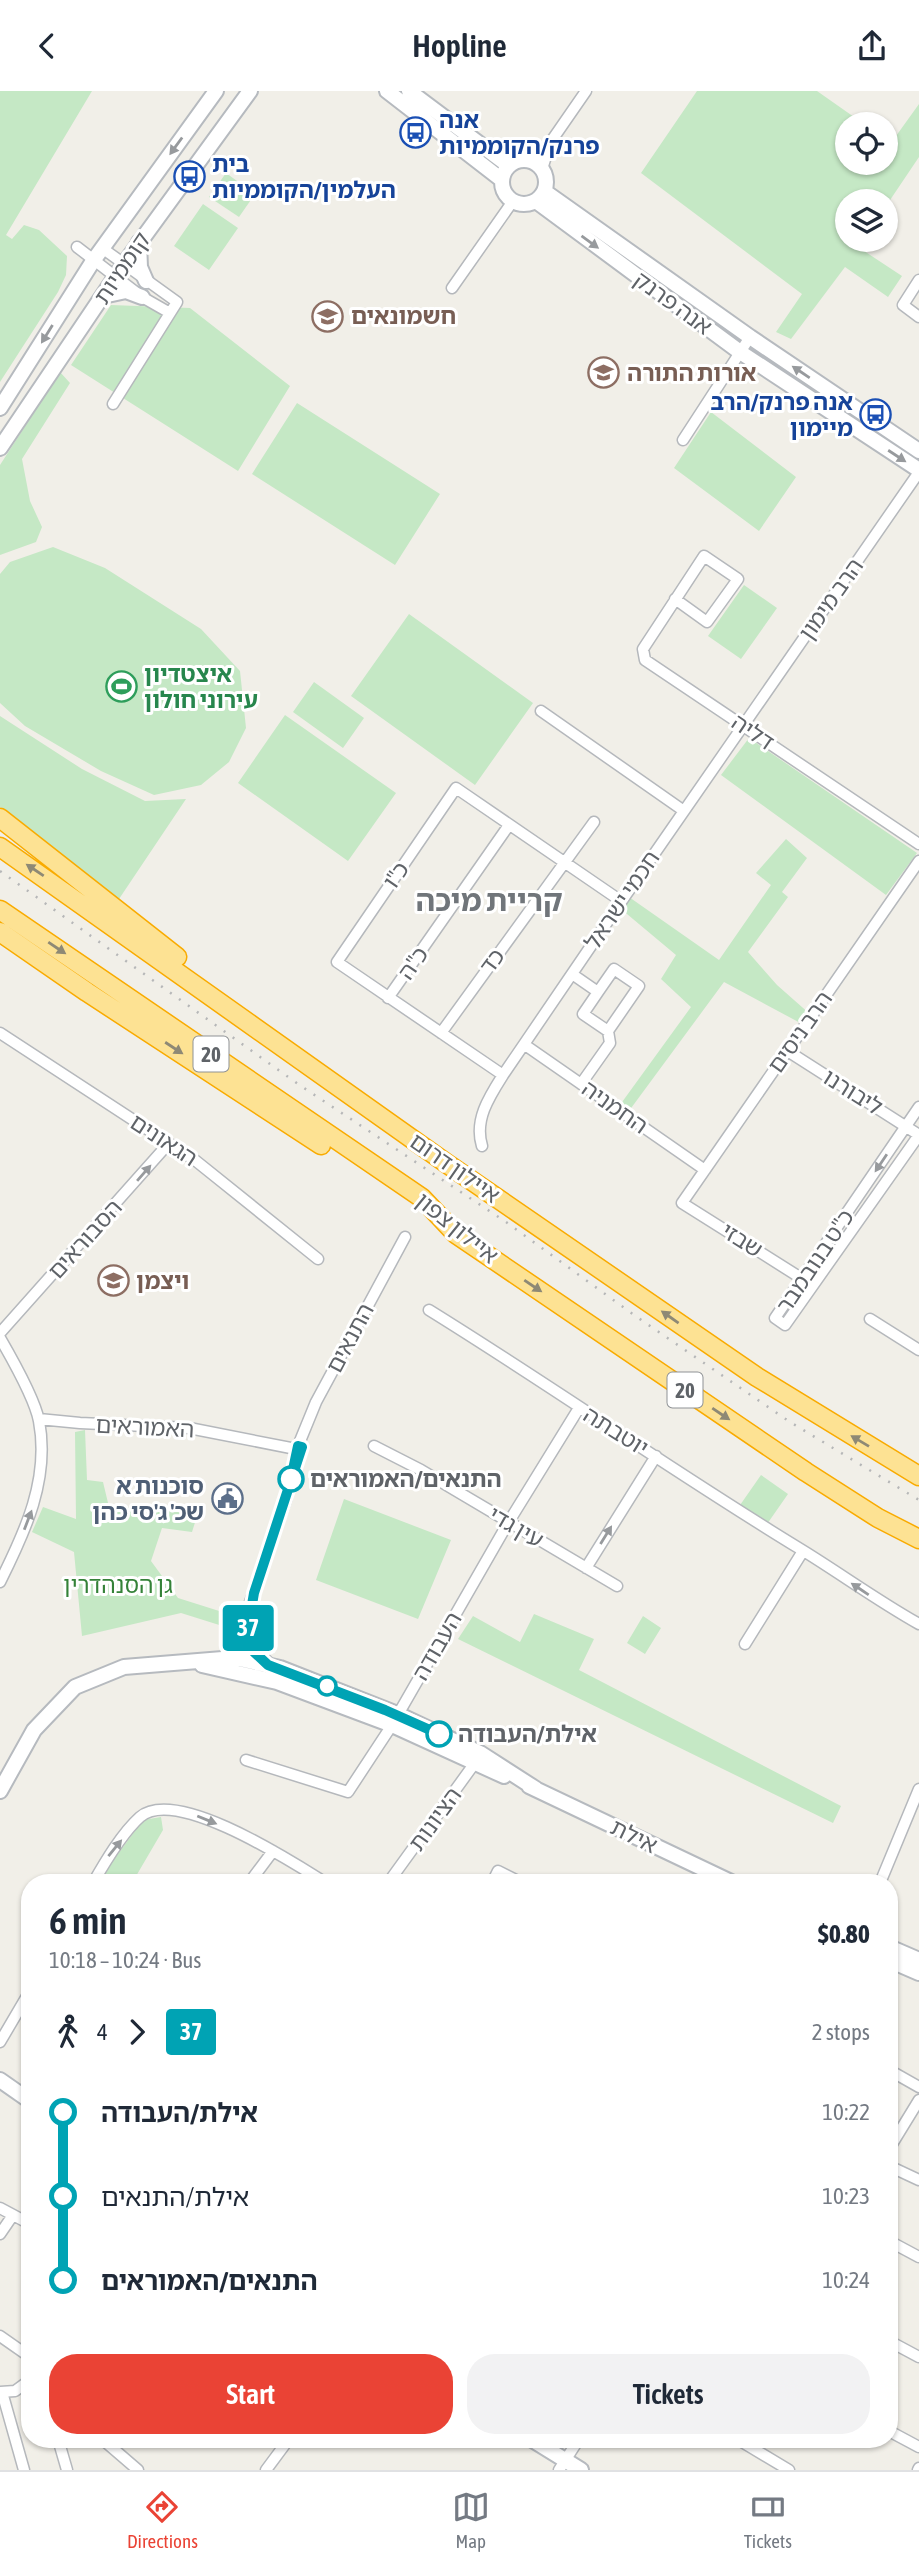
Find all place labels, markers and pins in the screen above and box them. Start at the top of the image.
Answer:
place label: אנה פרנק/הקוממיות [439,107,600,159]
bus stop icon: אנה פרנק/הקוממיות [399,116,433,150]
place label: בית העלמין/הקוממיות [212,151,396,203]
bus stop icon: בית העלמין/הקוממיות [172,160,206,194]
school or university icon: חשמונאים [311,299,345,333]
place label: חשמונאים [351,303,456,329]
school or university icon: אורות התורה [587,356,621,390]
place label: אורות התורה [627,360,756,386]
place label: אנה פרנק/הרב מיימון [711,389,853,441]
bus stop icon: אנה פרנק/הרב מיימון [859,398,893,432]
place label: איצטדיון עירוני חולון [144,661,258,713]
sports icon: איצטדיון עירוני חולון [104,670,138,704]
school or university icon: ויצמן [96,1264,130,1298]
place label: ויצמן [136,1268,189,1294]
marker: התנאים/האמוראים [278,1466,304,1492]
place label: התנאים/האמוראים [310,1466,502,1492]
place label: סוכנות א שכ' ג'סי כהן [92,1473,204,1525]
public building icon: סוכנות א שכ' ג'סי כהן [210,1482,244,1516]
unlabelled marker [317,1676,337,1696]
marker: אילת/העבודה [426,1721,452,1747]
place label: אילת/העבודה [458,1721,597,1747]

